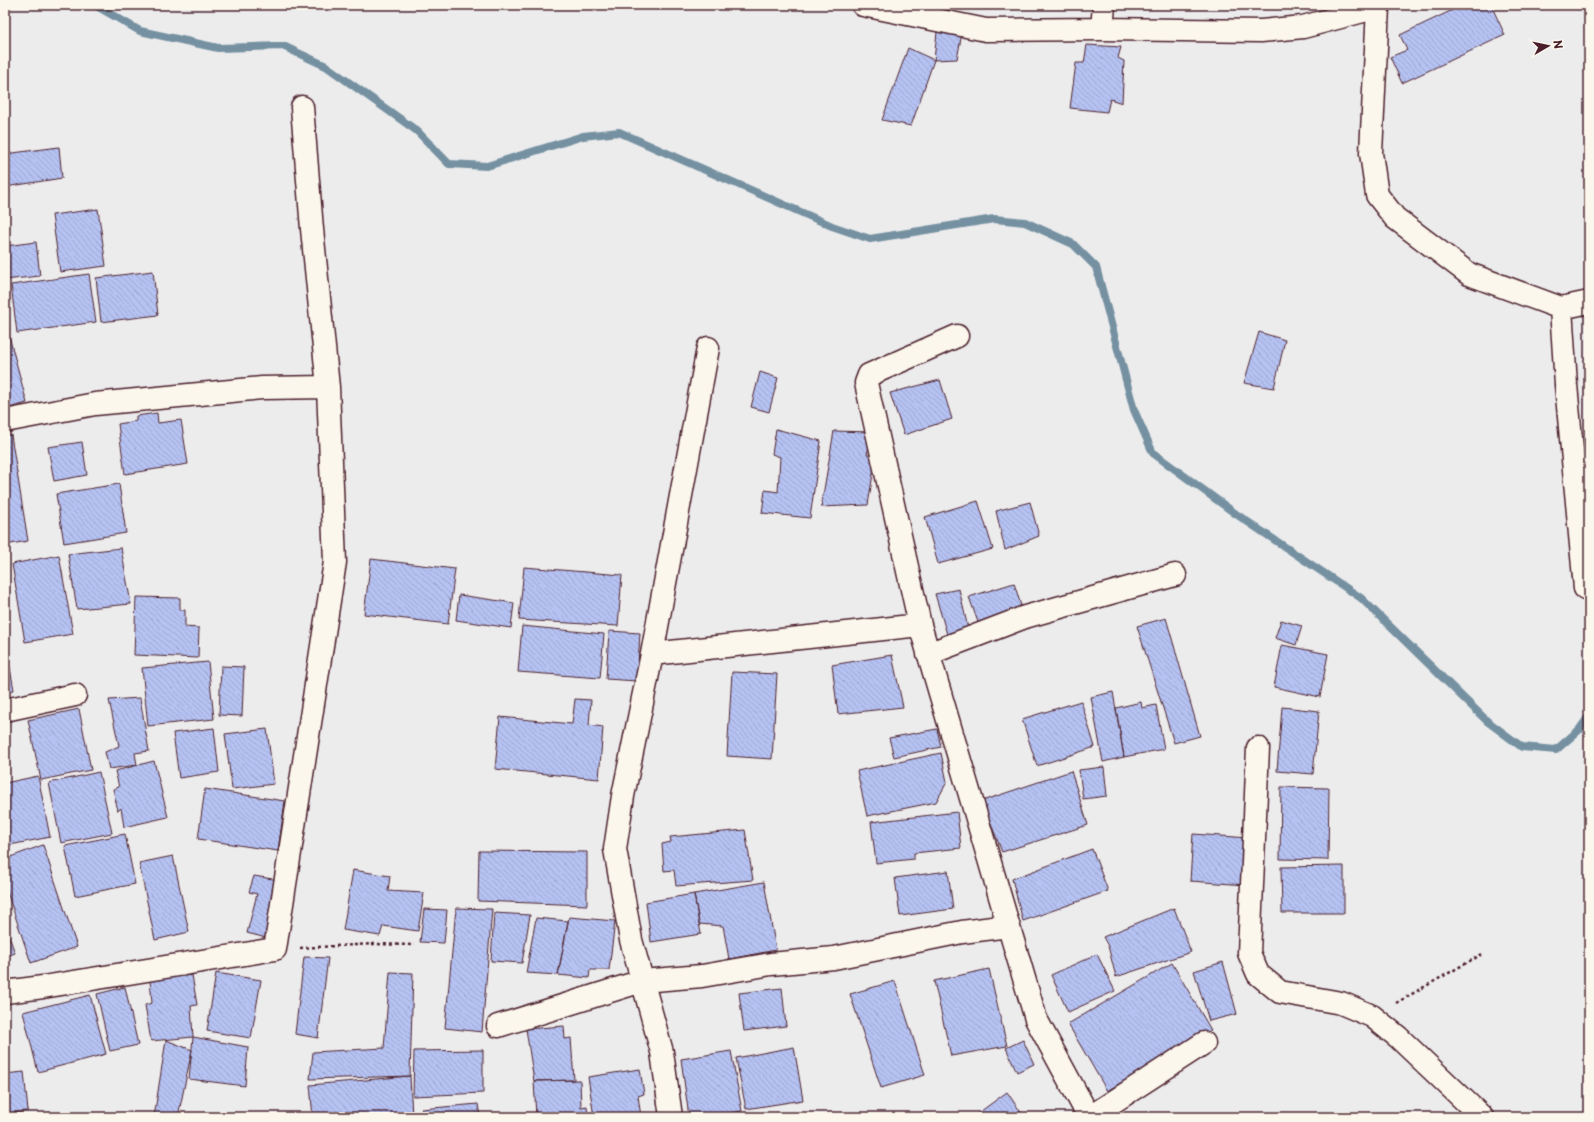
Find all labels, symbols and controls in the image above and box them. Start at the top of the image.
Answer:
north arrow [1528,26,1568,66]
text: N [1549,39,1567,50]

